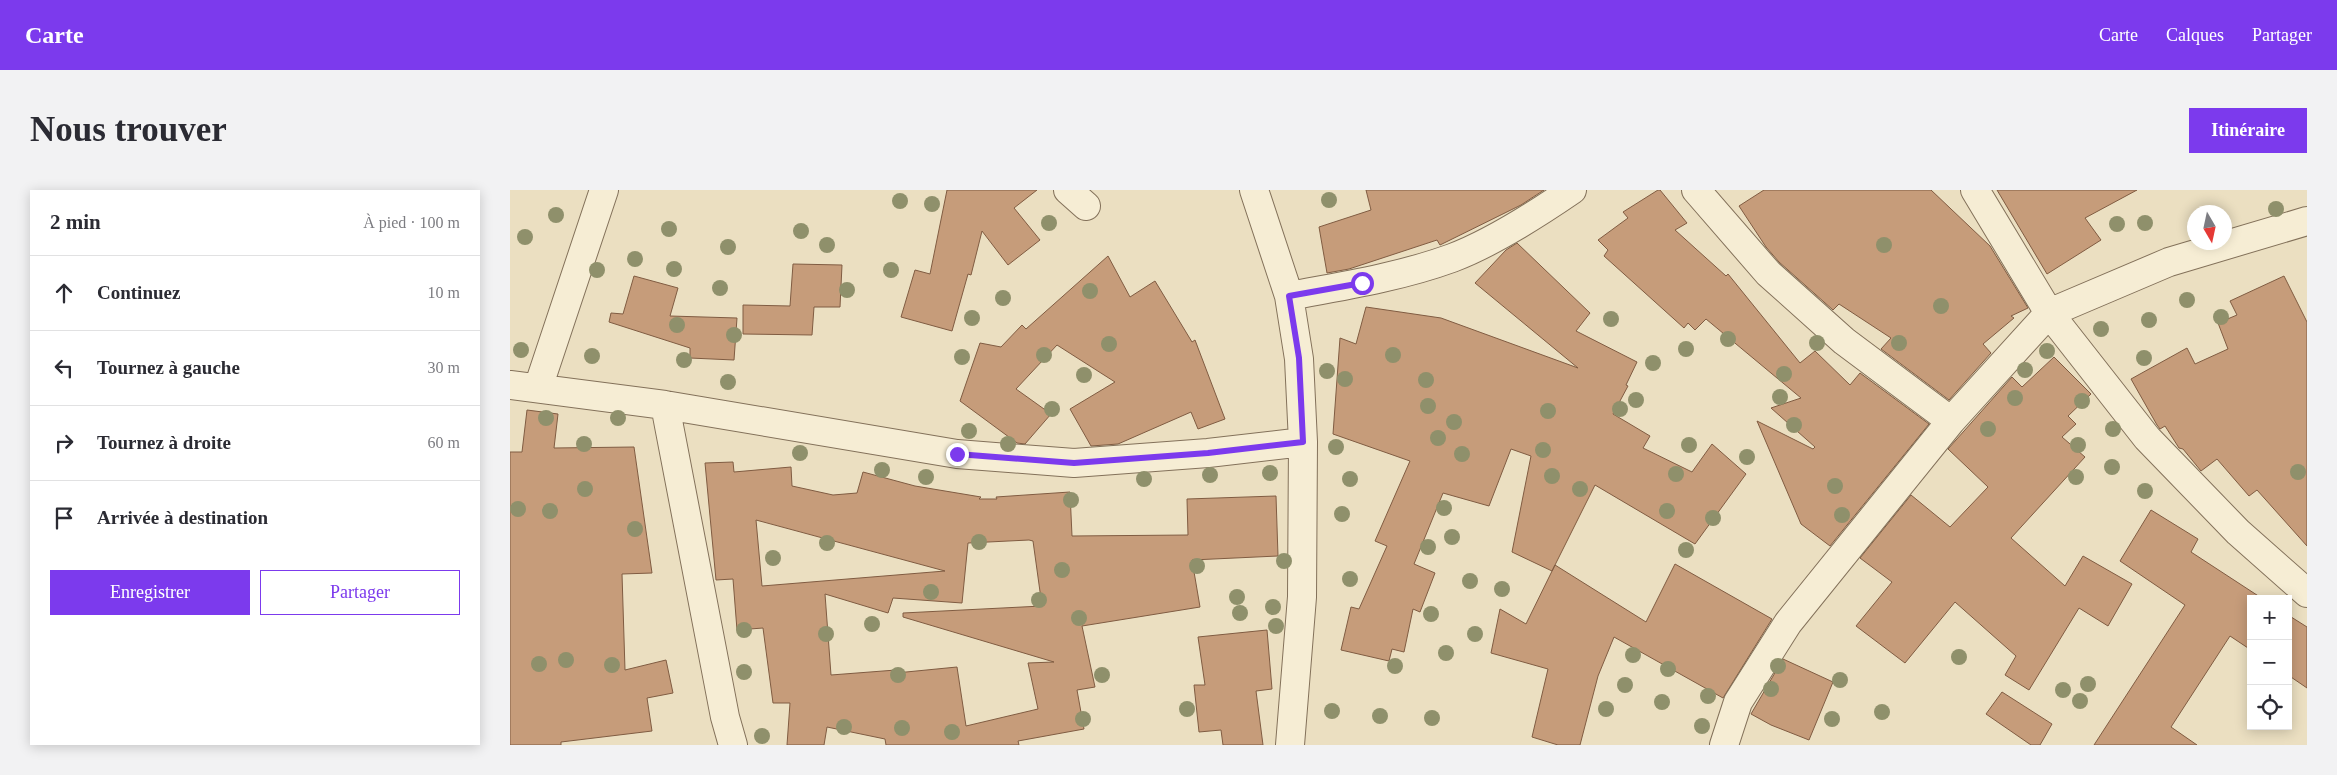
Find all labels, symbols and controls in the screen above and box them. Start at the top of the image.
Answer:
text: Carte [25,22,84,48]
text: Carte [2099,25,2138,45]
text: Calques [2166,25,2224,45]
text: Partager [2252,25,2312,45]
button: Itinéraire [2189,108,2307,153]
text: Nous trouver [30,110,227,149]
north arrow [2187,205,2232,250]
text: 2 min [50,210,101,234]
text: À pied · 100 m [363,214,460,231]
route start [1351,272,1374,295]
icon: ahead [50,279,78,307]
text: Continuez [97,282,180,303]
text: 10 m [428,284,460,301]
icon: left [50,354,78,382]
text: Tournez à gauche [97,357,240,378]
text: 30 m [428,359,460,376]
icon: right [50,429,78,457]
text: Tournez à droite [97,432,231,453]
text: 60 m [428,434,460,451]
route end [946,443,969,466]
icon: arrive [50,504,78,532]
text: Arrivée à destination [97,507,268,528]
button: Enregistrer [50,570,250,615]
button: Partager [260,570,460,615]
map controls [2247,595,2292,730]
button: + [2247,595,2292,640]
button: − [2247,640,2292,685]
button: locate [2247,685,2292,730]

